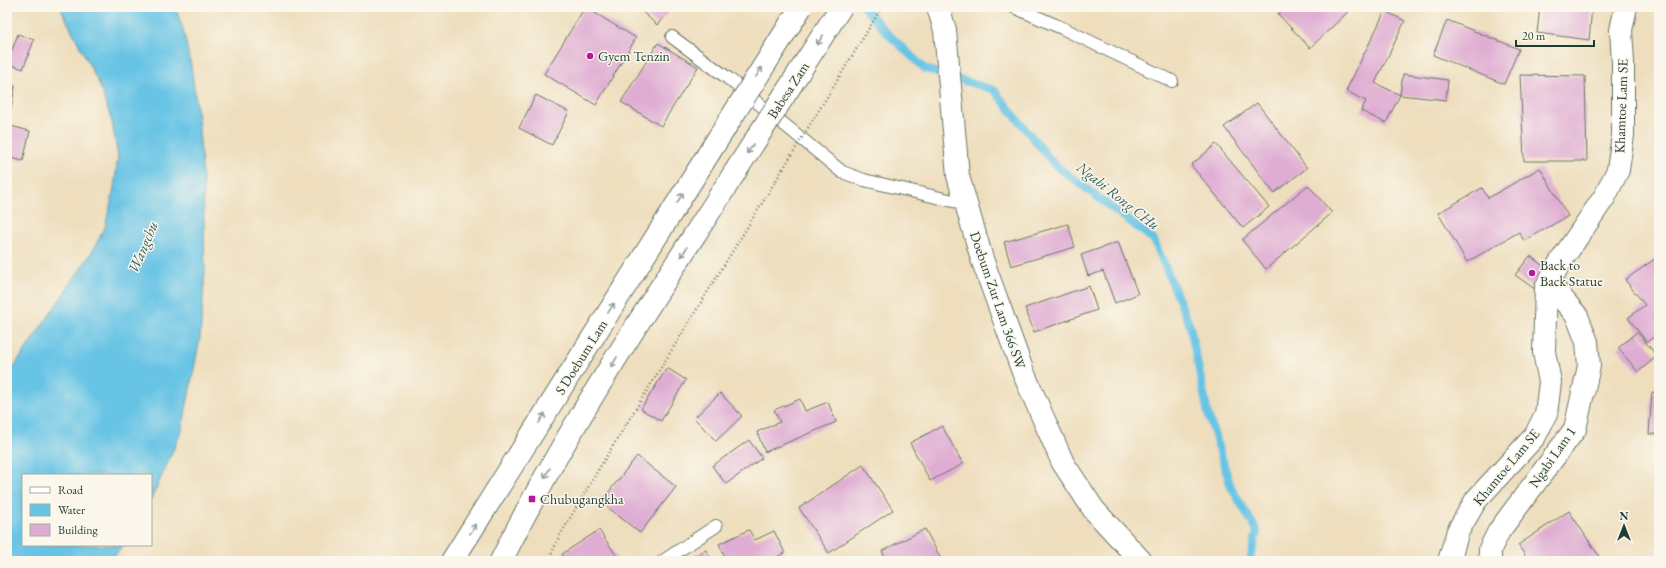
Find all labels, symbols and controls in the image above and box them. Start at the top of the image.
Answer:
scale bar [1516,22,1594,48]
text: 20 m [1522,28,1546,44]
one-way arrow [816,34,824,45]
place label: Gyem Tenzin [598,47,671,65]
marker: Gyem Tenzin [585,51,595,61]
street label: Babesa Zam [763,58,813,122]
street label: Khamtoe Lam SE [1610,58,1632,154]
one-way arrow [755,67,764,78]
one-way arrow [746,143,754,154]
water label: Ngabi Rong CHu [1072,157,1164,234]
one-way arrow [677,192,685,204]
water label: Wangchu [123,218,162,276]
street label: Doebum Zur Lam 366 SW [966,229,1030,372]
one-way arrow [680,246,688,257]
place label: Back to Back Statue [1540,256,1603,290]
marker: Back to Back Statue [1527,268,1537,278]
one-way arrow [608,302,616,314]
street label: S Doebum Lam [551,316,611,398]
one-way arrow [610,356,618,367]
one-way arrow [539,412,547,424]
street label: Ngabi Lam 1 [1524,423,1580,491]
street label: Khamtoe Lam SE [1469,425,1543,509]
one-way arrow [543,467,551,479]
legend [22,474,152,546]
text: Road [58,482,84,498]
place label: Chubugangkha [540,490,624,508]
marker: Chubugangkha [527,494,537,504]
text: Water [58,502,85,518]
north arrow [1604,506,1644,546]
text: N [1620,509,1629,523]
text: Building [58,522,99,538]
one-way arrow [470,523,478,535]

